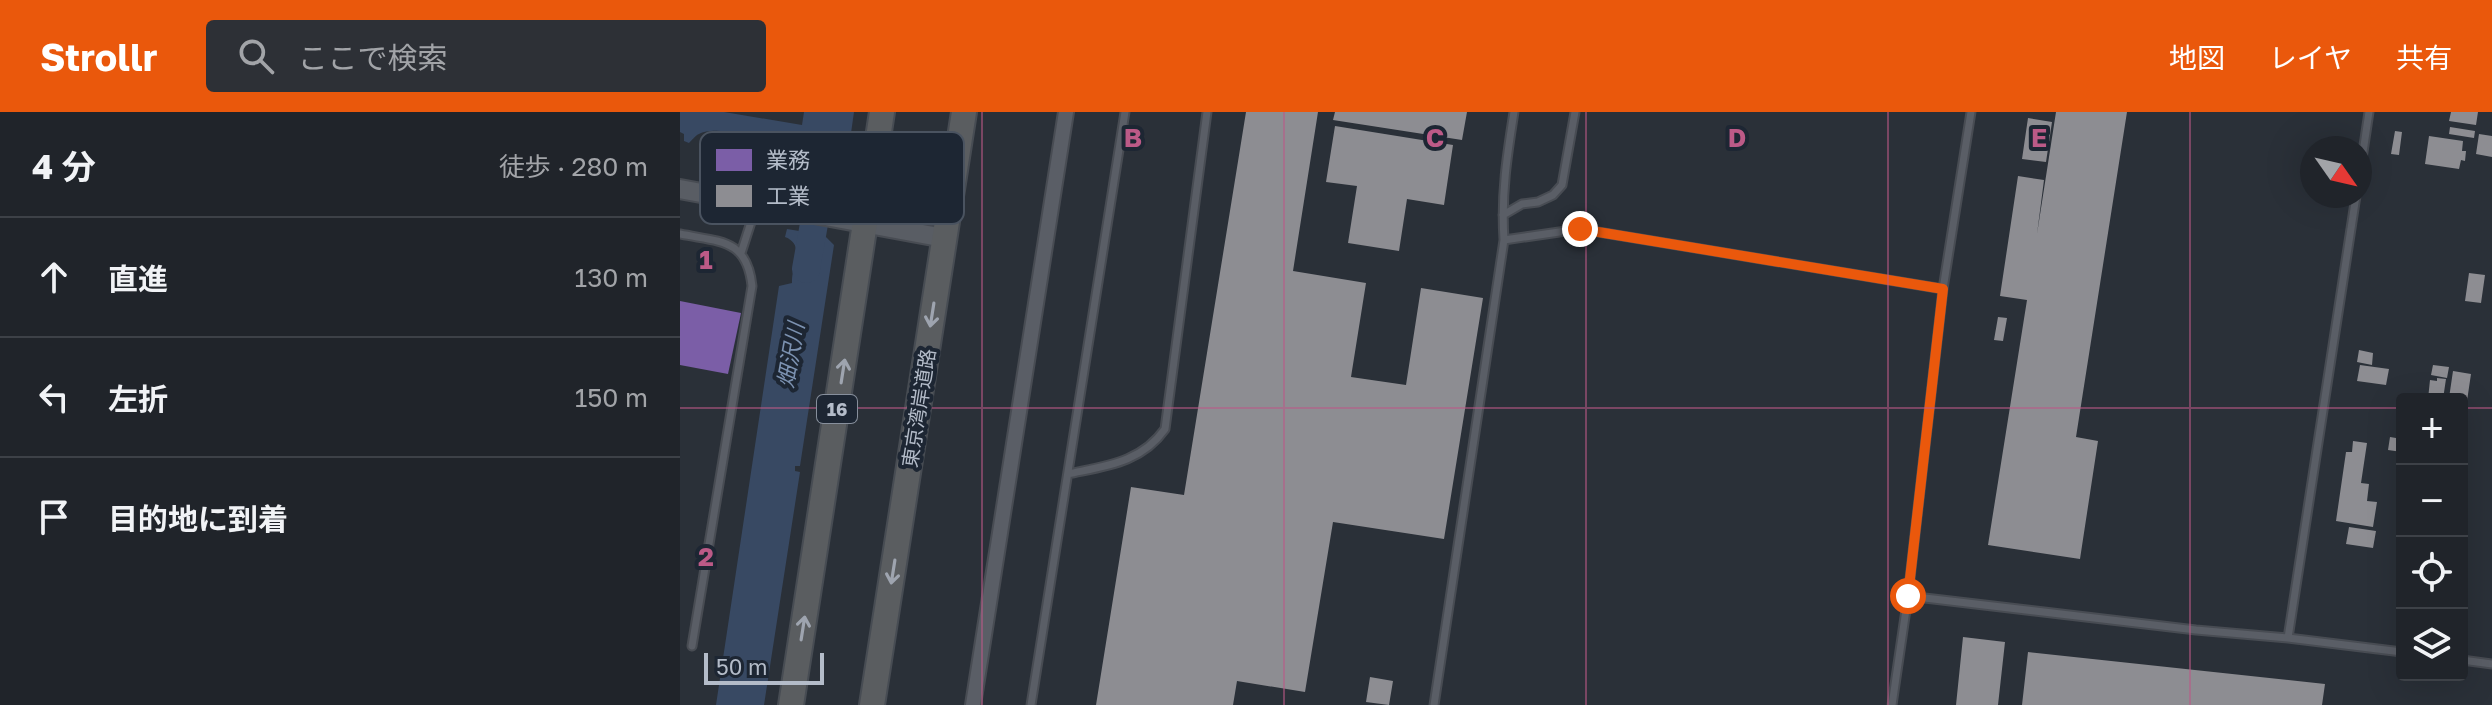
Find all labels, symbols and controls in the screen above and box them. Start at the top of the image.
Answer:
search box [206,20,766,92]
text: Strollr [40,34,158,79]
icon: search [234,34,278,78]
text: ここで検索 [298,40,448,76]
text: 地図 [2169,41,2225,74]
text: レイヤ [2269,41,2352,74]
text: 共有 [2396,41,2452,74]
text: B [1124,122,1142,153]
text: C [1426,122,1444,153]
text: D [1728,122,1746,153]
text: E [2031,122,2047,153]
legend [700,132,964,224]
north arrow [2300,136,2372,208]
text: 4 分 [32,146,96,186]
text: 業務 [766,146,810,173]
text: 徒歩 · 280 m [499,151,648,182]
text: 工業 [766,182,810,209]
route end [1562,211,1598,247]
text: 1 [699,244,713,275]
icon: ahead [32,255,76,299]
text: 直進 [108,261,168,297]
text: 130 m [575,262,648,293]
one-way arrow [924,302,939,328]
water label: 畑沢川 [771,318,809,390]
street label: 東京湾岸道路 [897,347,939,469]
one-way arrow [836,359,851,384]
icon: left [32,375,76,419]
text: 左折 [108,381,168,417]
text: 150 m [575,382,648,413]
map controls [2396,393,2468,681]
button: + [2396,393,2468,465]
road number: 16 [817,395,857,423]
button: − [2396,465,2468,537]
icon: arrive [32,495,76,539]
text: 目的地に到着 [108,501,288,537]
button: locate [2396,537,2468,609]
text: 2 [698,541,714,572]
one-way arrow [885,559,900,585]
route start [1890,578,1926,614]
button: layers [2396,609,2468,681]
one-way arrow [796,616,811,641]
scale bar [704,649,824,685]
text: 50 m [716,653,767,680]

